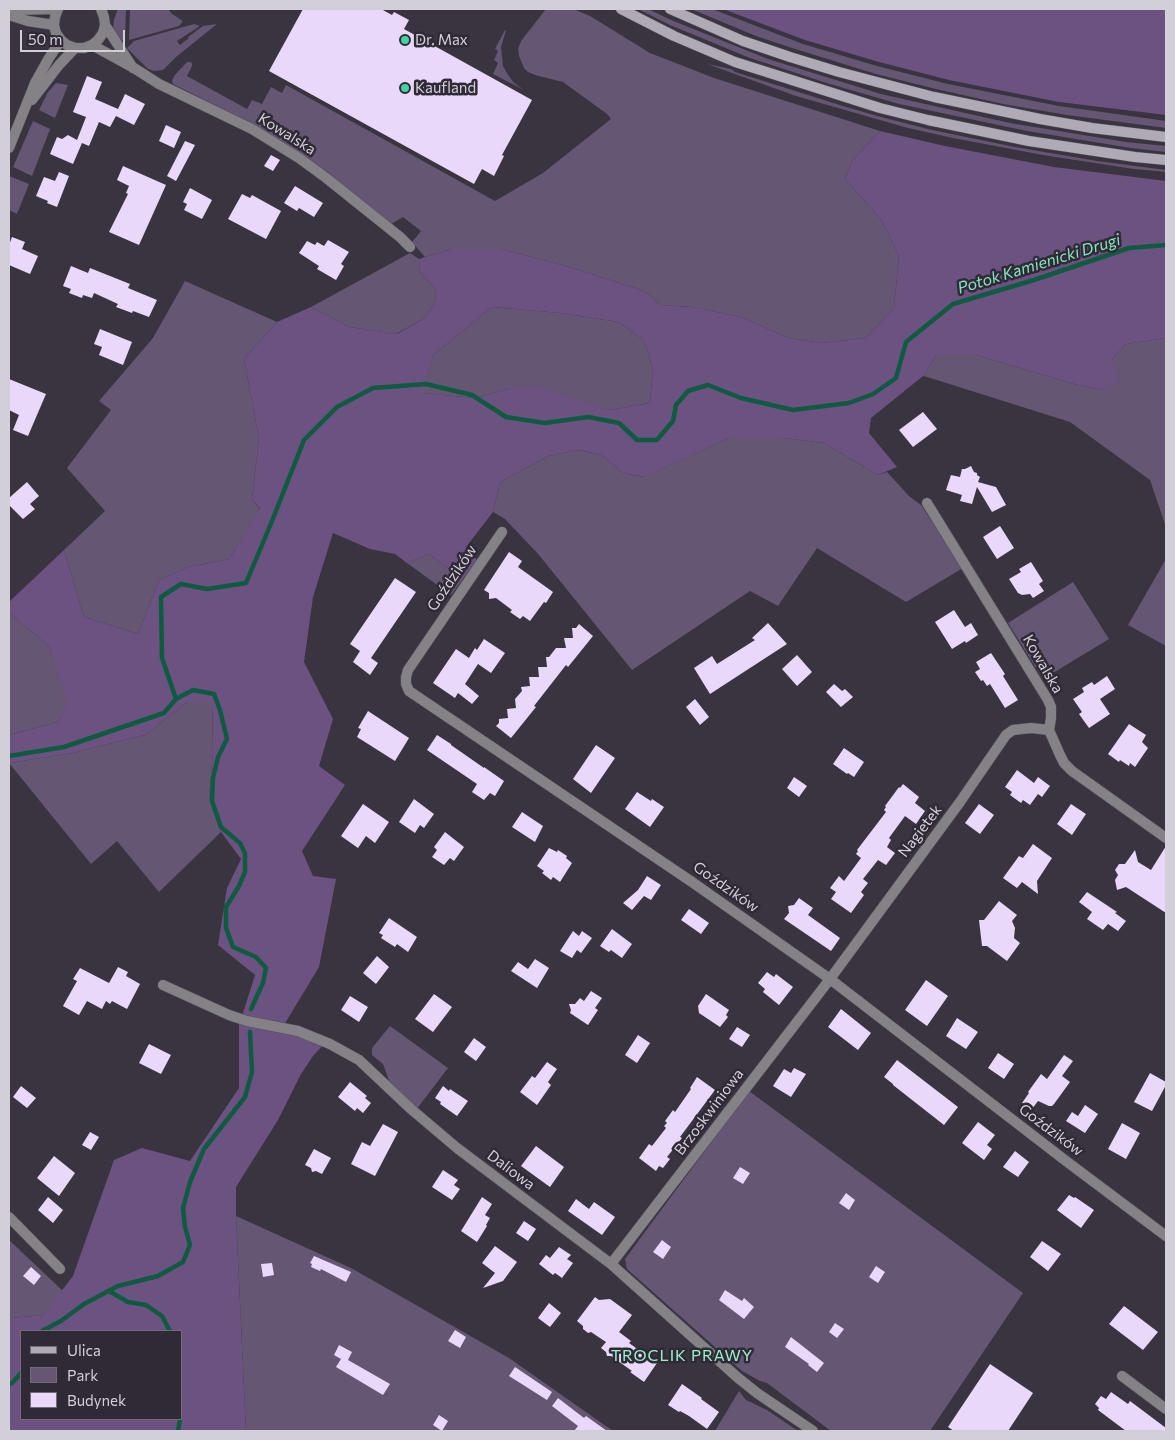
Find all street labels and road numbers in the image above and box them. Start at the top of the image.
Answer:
street label: Kowalska [255,109,319,159]
street label: Goździków [423,542,481,614]
street label: Kowalska [1019,632,1067,696]
street label: Nagietek [894,801,946,861]
street label: Goździków [690,858,762,916]
street label: Brzoskwiniowa [671,1065,747,1159]
street label: Goździków [1015,1100,1087,1160]
street label: Daliowa [484,1146,538,1194]

